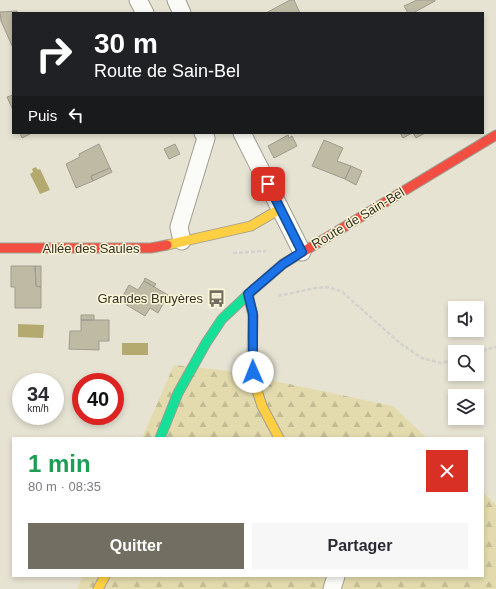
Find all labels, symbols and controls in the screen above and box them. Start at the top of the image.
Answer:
icon: right [28,28,80,80]
text: 30 m [94,28,158,59]
text: Route de Sain-Bel [94,61,240,81]
icon: left [65,104,87,126]
text: Puis [28,107,57,124]
pin [251,167,285,201]
icon: arrive [257,173,279,195]
street label: Route de Sain-Bel [309,184,407,252]
street label: Allée des Saules [43,241,140,256]
bus stop icon: Grandes Bruyères [206,288,226,308]
place label: Grandes Bruyères [98,291,203,306]
map controls [448,301,484,425]
button: sound [448,301,484,337]
button: search [448,345,484,381]
position arrow [232,351,274,393]
speed limit sign: 40 [72,373,124,425]
text: 34 [27,383,49,405]
button: layers [448,389,484,425]
text: km/h [27,403,49,414]
text: 1 min [28,450,91,477]
button: close [426,450,468,492]
text: 80 m · 08:35 [28,479,101,494]
button: Quitter [28,523,244,569]
button: Partager [252,523,468,569]

